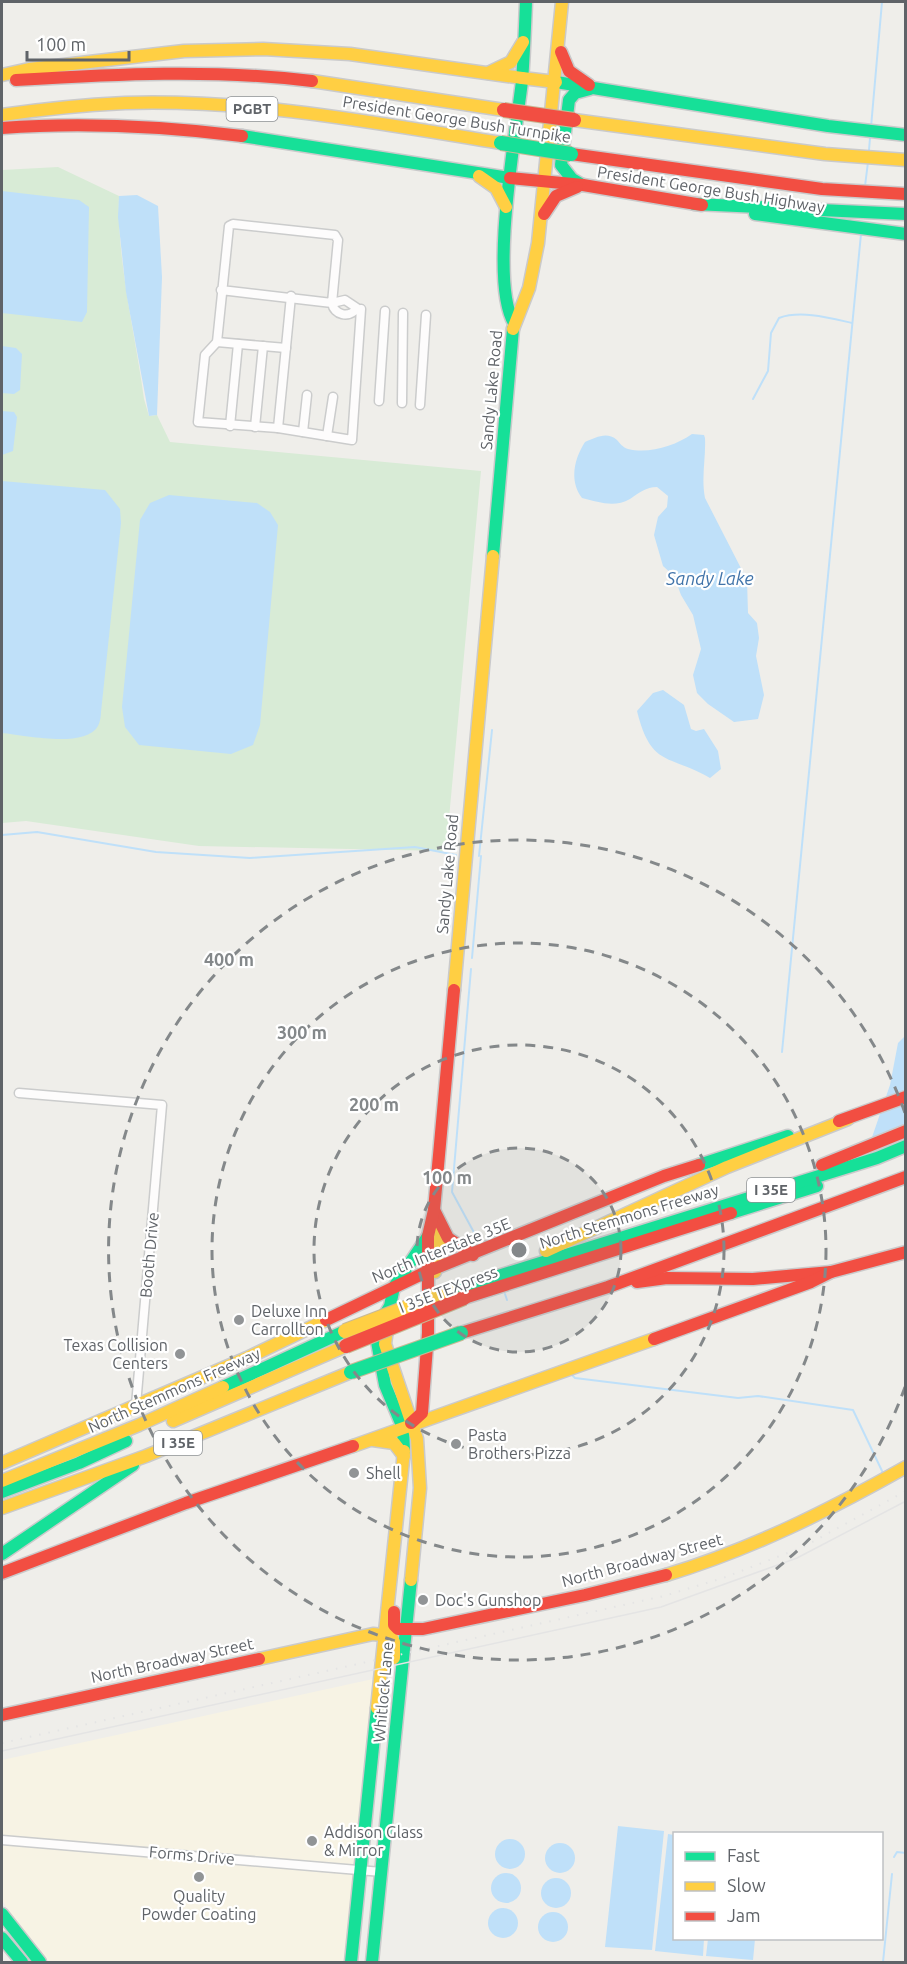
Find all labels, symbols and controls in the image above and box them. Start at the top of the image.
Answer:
scale bar [27,24,129,62]
text: 100 m [36,34,86,54]
street label: President George Bush Turnpike [342,92,572,146]
road number: PGBT [226,97,278,121]
street label: President George Bush Highway [596,162,826,216]
street label: Sandy Lake Road [477,329,505,451]
water label: Sandy Lake [665,568,754,588]
street label: Sandy Lake Road [433,813,461,935]
text: 400 m [204,949,254,969]
text: 300 m [277,1022,327,1042]
text: 200 m [349,1094,399,1114]
text: 100 m [422,1167,472,1187]
road number: I 35E [747,1178,795,1202]
street label: North Stemmons Freeway [537,1180,721,1252]
street label: Booth Drive [136,1211,162,1299]
street label: North Interstate 35E [369,1214,513,1286]
centre of rings [509,1240,529,1260]
street label: I 35E TEXpress [396,1262,500,1316]
place label: Deluxe Inn Carrollton [251,1302,327,1338]
marker: Deluxe Inn Carrollton [232,1313,246,1327]
place label: Texas Collision Centers [63,1336,168,1372]
street label: North Stemmons Freeway [85,1344,263,1436]
marker: Texas Collision Centers [173,1347,187,1361]
place label: Pasta Brothers Pizza [468,1426,571,1462]
road number: I 35E [154,1431,202,1455]
marker: Pasta Brothers Pizza [449,1437,463,1451]
place label: Shell [366,1464,401,1482]
marker: Shell [347,1466,361,1480]
street label: North Broadway Street [560,1530,725,1590]
place label: Doc's Gunshop [435,1591,541,1609]
marker: Doc's Gunshop [416,1593,430,1607]
street label: North Broadway Street [89,1634,256,1686]
street label: Whitlock Lane [370,1641,396,1743]
place label: Addison Glass & Mirror [324,1823,423,1859]
legend [673,1832,883,1940]
marker: Addison Glass & Mirror [305,1834,319,1848]
street label: Forms Drive [148,1842,236,1868]
text: Fast [727,1845,760,1865]
marker: Quality Powder Coating [192,1870,206,1884]
text: Slow [727,1875,766,1895]
place label: Quality Powder Coating [142,1887,256,1923]
text: Jam [727,1905,761,1925]

